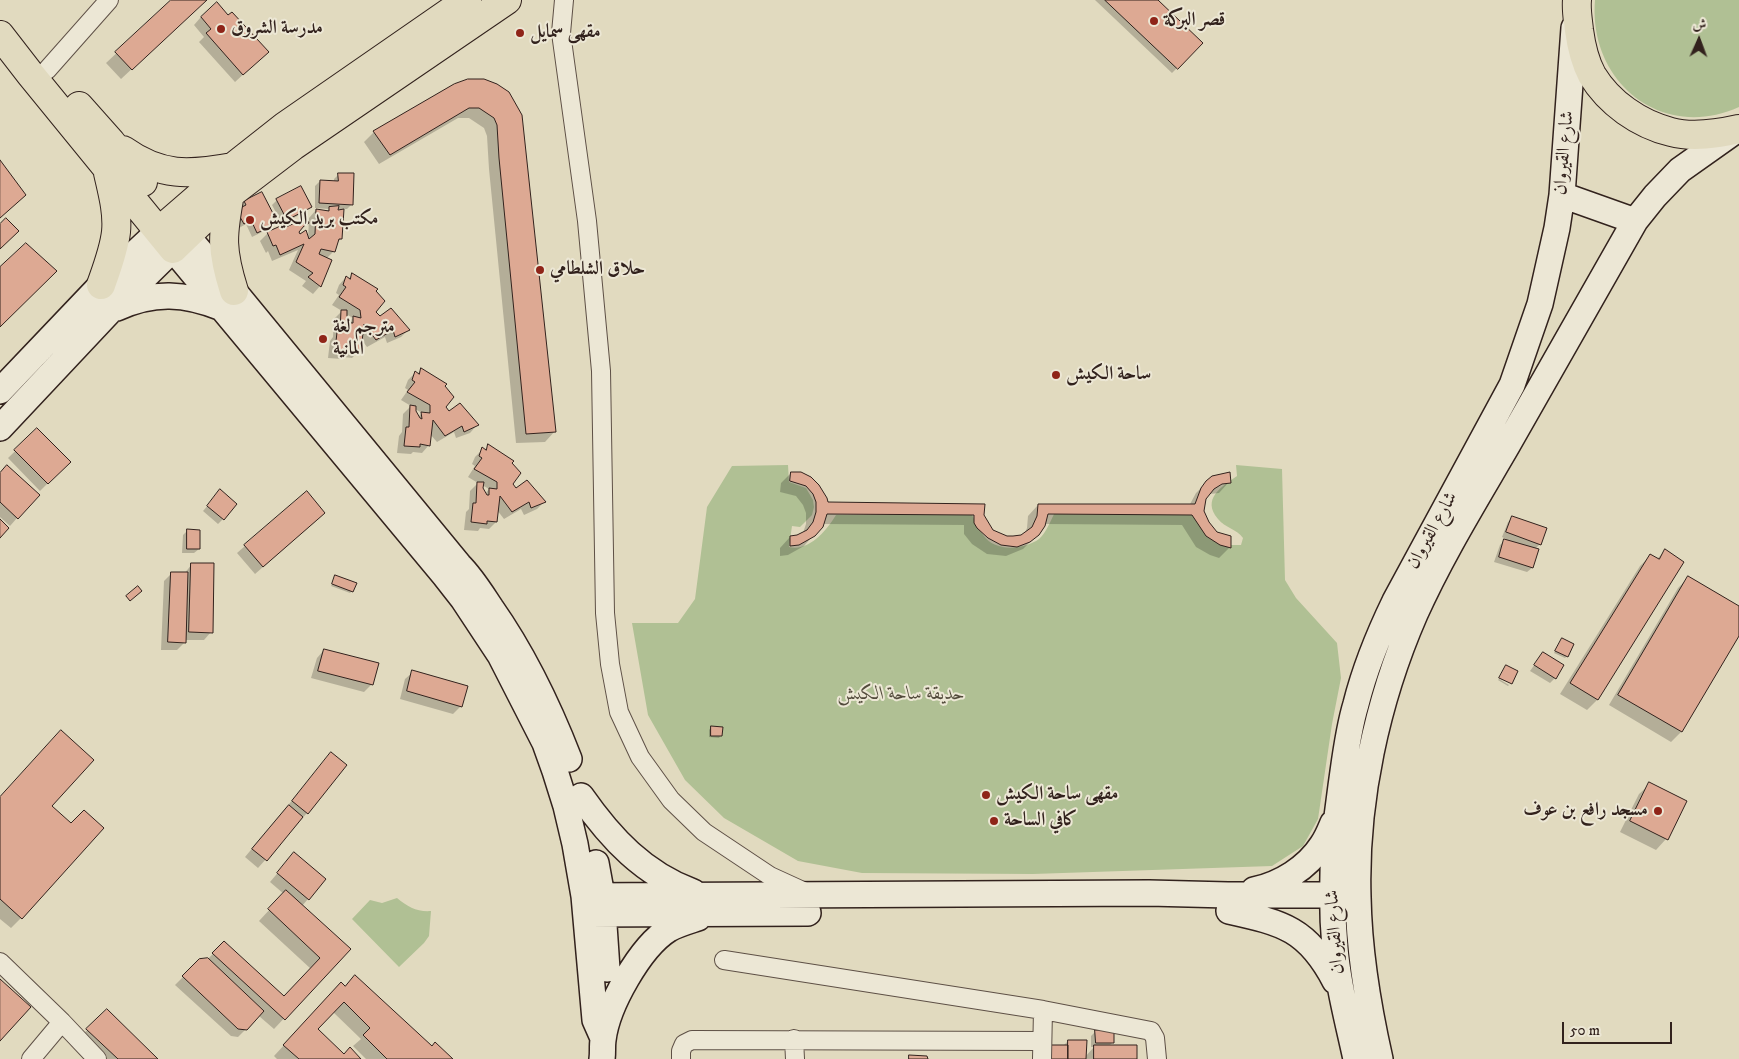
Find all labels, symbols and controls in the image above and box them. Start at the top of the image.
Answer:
place label: قصر البركة [1164,10,1225,32]
marker: قصر البركة [1148,15,1160,27]
north arrow [1674,15,1724,65]
text: ش [1692,16,1707,34]
place label: مدرسة الشروق [231,18,323,40]
place label: مقهى سمايل [530,22,601,44]
marker: مدرسة الشروق [215,23,227,35]
marker: مقهى سمايل [514,27,526,39]
street label: شارع القيروان [1550,110,1580,196]
place label: مكتب بريد الكيش [260,209,378,231]
marker: مكتب بريد الكيش [244,214,256,226]
place label: حلاق الشلطامي [550,259,645,281]
marker: حلاق الشلطامي [534,264,546,276]
place label: مترجم لغة المانية [333,317,395,361]
marker: مترجم لغة المانية [317,333,329,345]
place label: ساحة الكيش [1066,364,1151,386]
marker: ساحة الكيش [1050,369,1062,381]
street label: شارع القيروان [1402,488,1464,574]
park label: حديقة ساحة الكيش [837,684,965,706]
place label: مقهى ساحة الكيش [996,784,1118,806]
marker: مقهى ساحة الكيش [980,789,992,801]
place label: مسجد رافع بن عوف [1523,800,1648,822]
marker: مسجد رافع بن عوف [1652,805,1664,817]
place label: كافي الساحة [1004,810,1078,832]
marker: كافي الساحة [988,815,1000,827]
street label: شارع القيروان [1322,889,1350,975]
scale bar [1564,1012,1674,1044]
text: 50 m [1570,1021,1600,1040]

